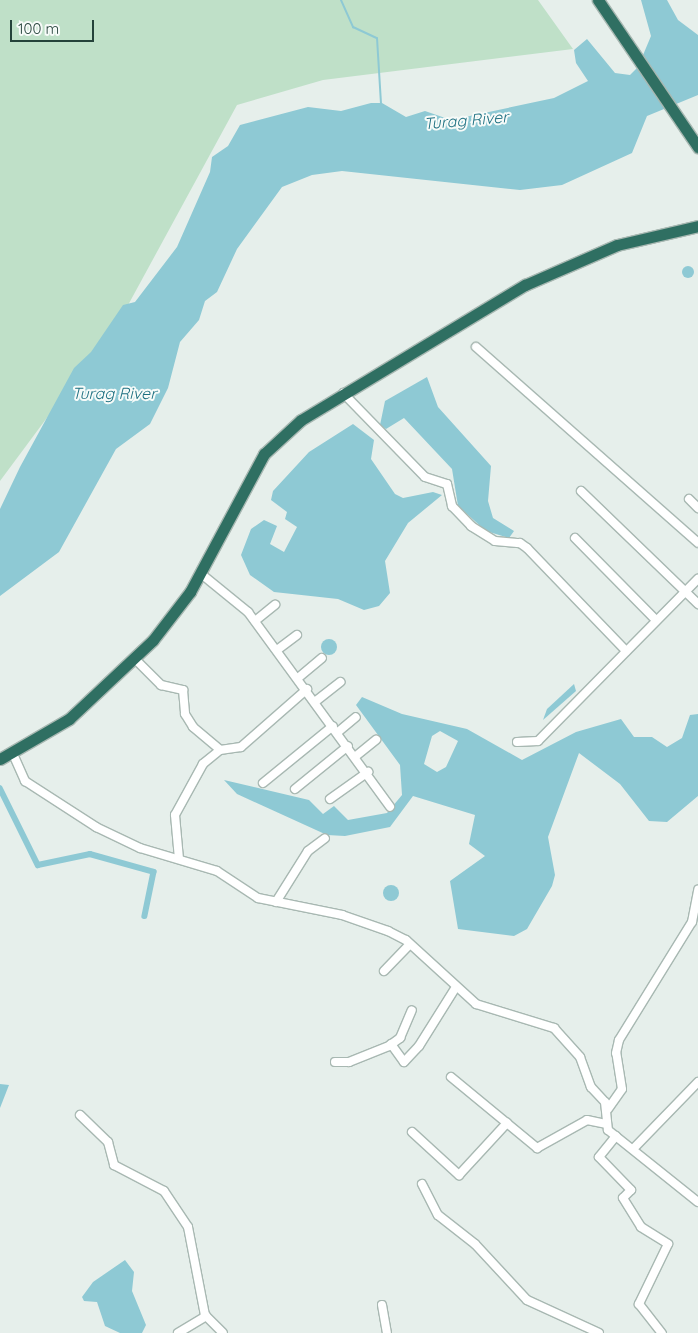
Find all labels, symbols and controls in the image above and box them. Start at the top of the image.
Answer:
scale bar [12,10,96,42]
text: 100 m [18,19,59,38]
water label: Turag River [423,107,509,133]
water label: Turag River [72,383,156,403]

